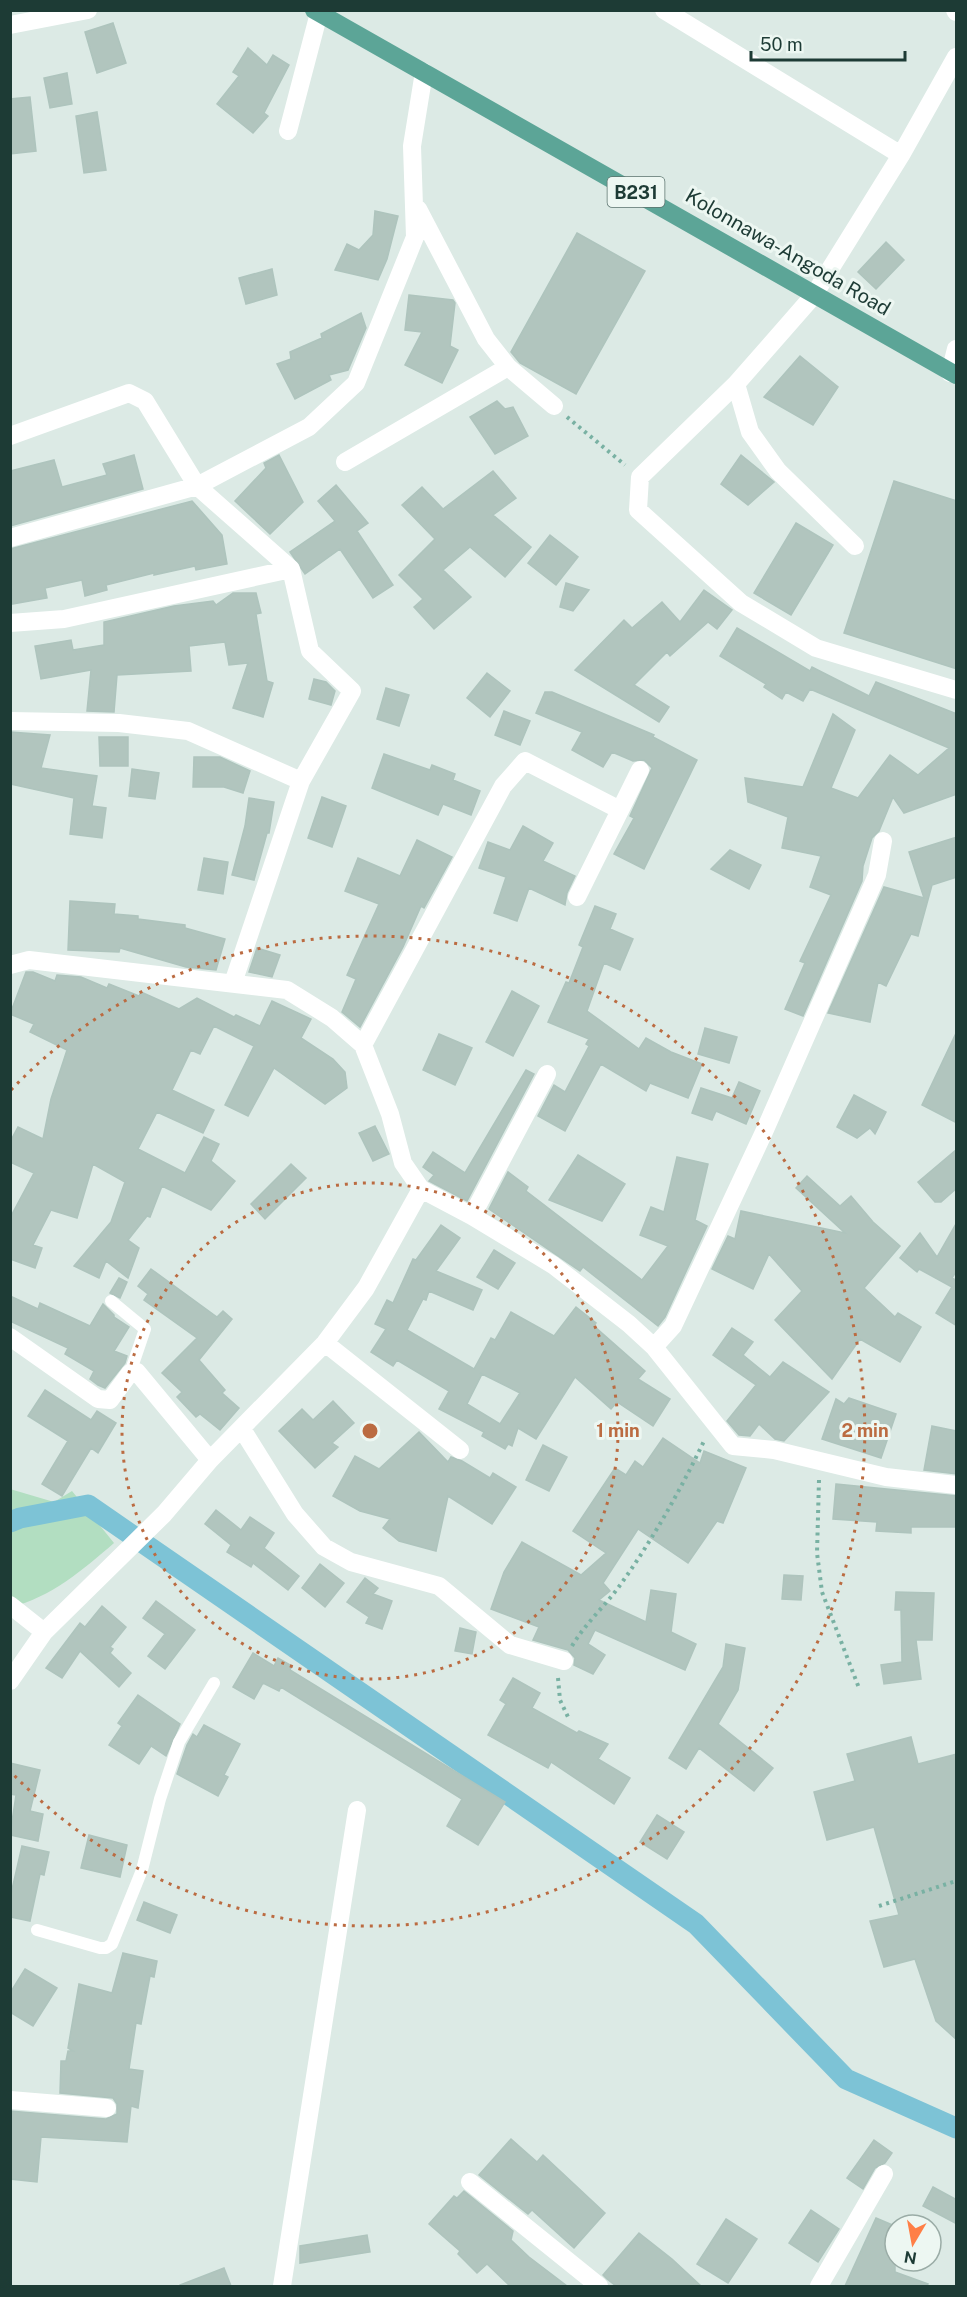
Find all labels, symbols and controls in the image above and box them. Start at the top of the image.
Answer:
scale bar [751,24,906,62]
text: 50 m [760,34,803,55]
road number: B231 [608,177,664,207]
street label: Kolonnawa-Angoda Road [681,183,895,321]
text: 1 min [596,1420,640,1441]
text: 2 min [841,1420,889,1441]
centre of rings [360,1421,380,1441]
north arrow [883,2213,943,2273]
text: N [903,2247,918,2268]

